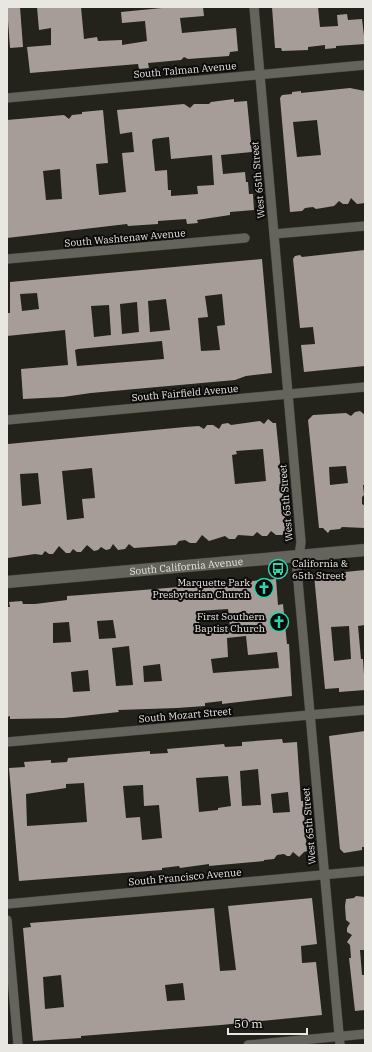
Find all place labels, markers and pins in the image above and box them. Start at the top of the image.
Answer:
place label: California & 65th Street [292,557,348,582]
bus stop icon: California & 65th Street [267,558,289,580]
place label: Marquette Park Presbyterian Church [153,576,250,601]
church icon: Marquette Park Presbyterian Church [253,577,275,599]
place label: First Southern Baptist Church [195,610,266,635]
church icon: First Southern Baptist Church [268,611,290,633]

